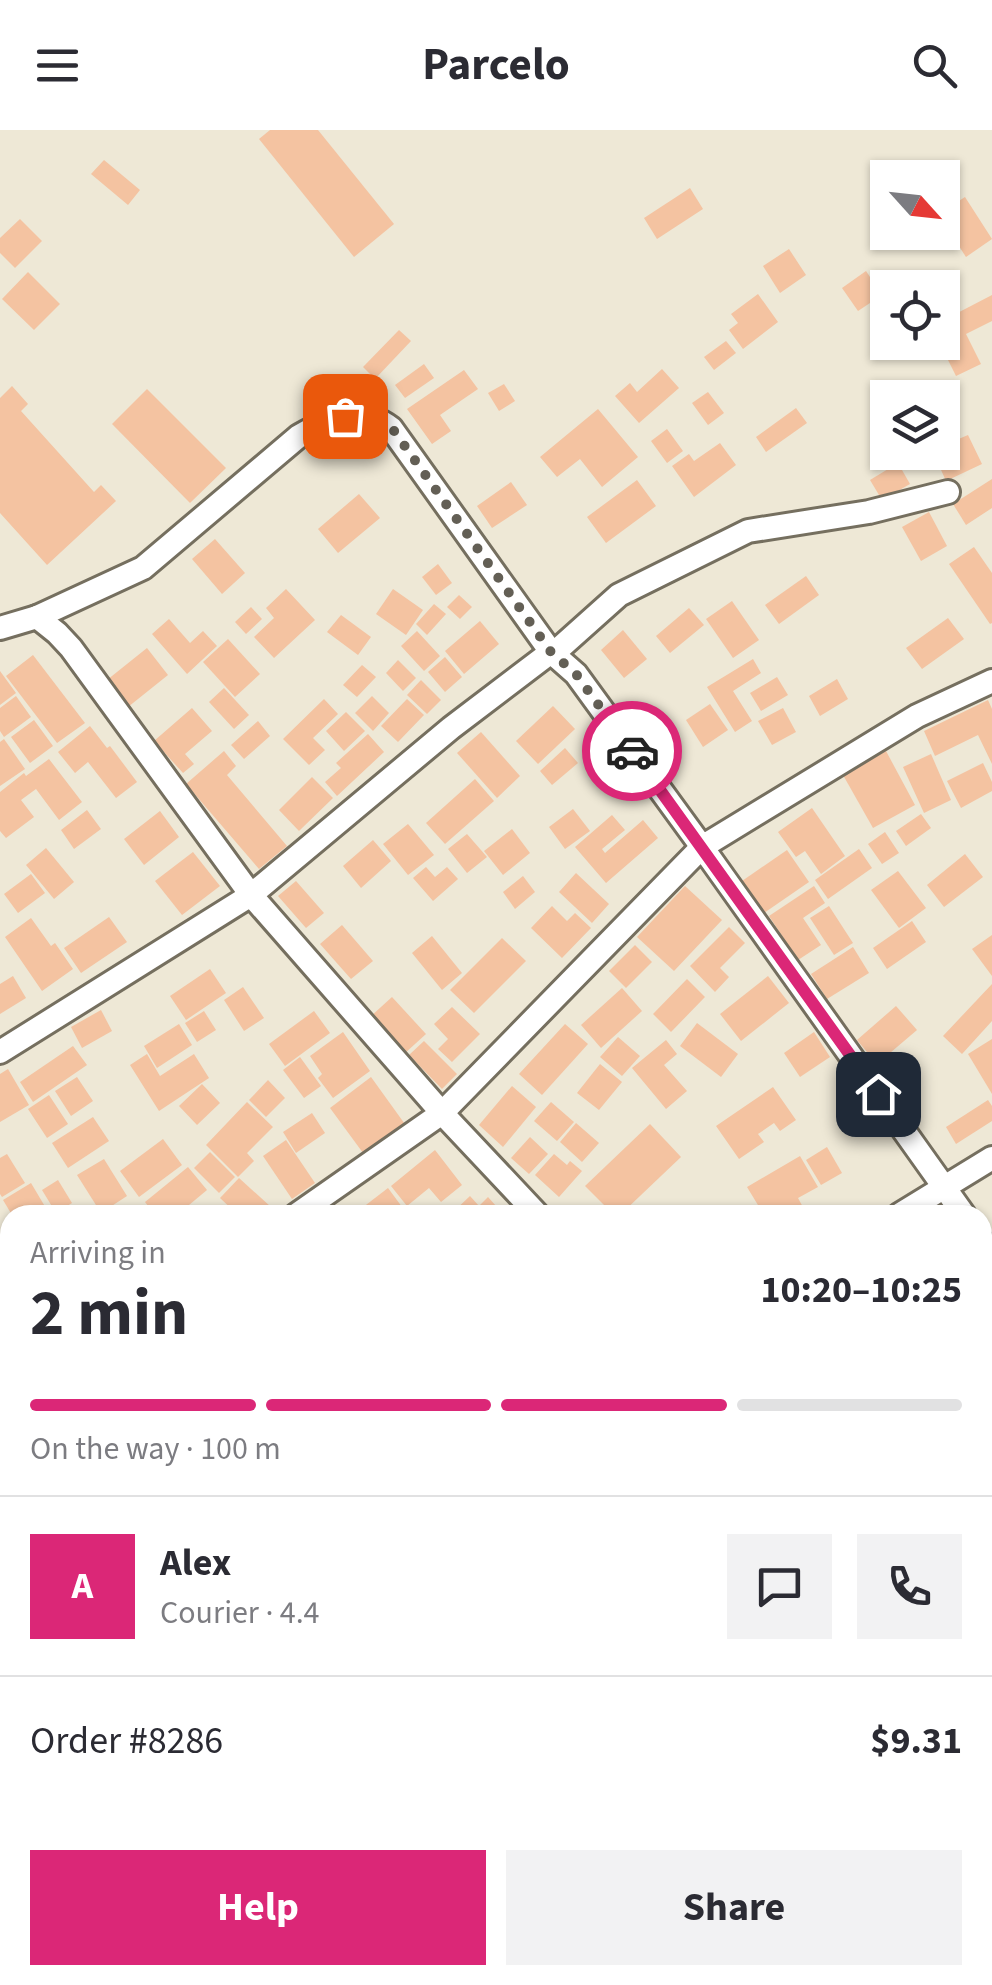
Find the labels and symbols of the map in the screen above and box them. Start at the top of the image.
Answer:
north arrow [870,160,960,250]
pin [303,374,388,459]
courier [582,701,682,801]
pin [836,1052,921,1137]

